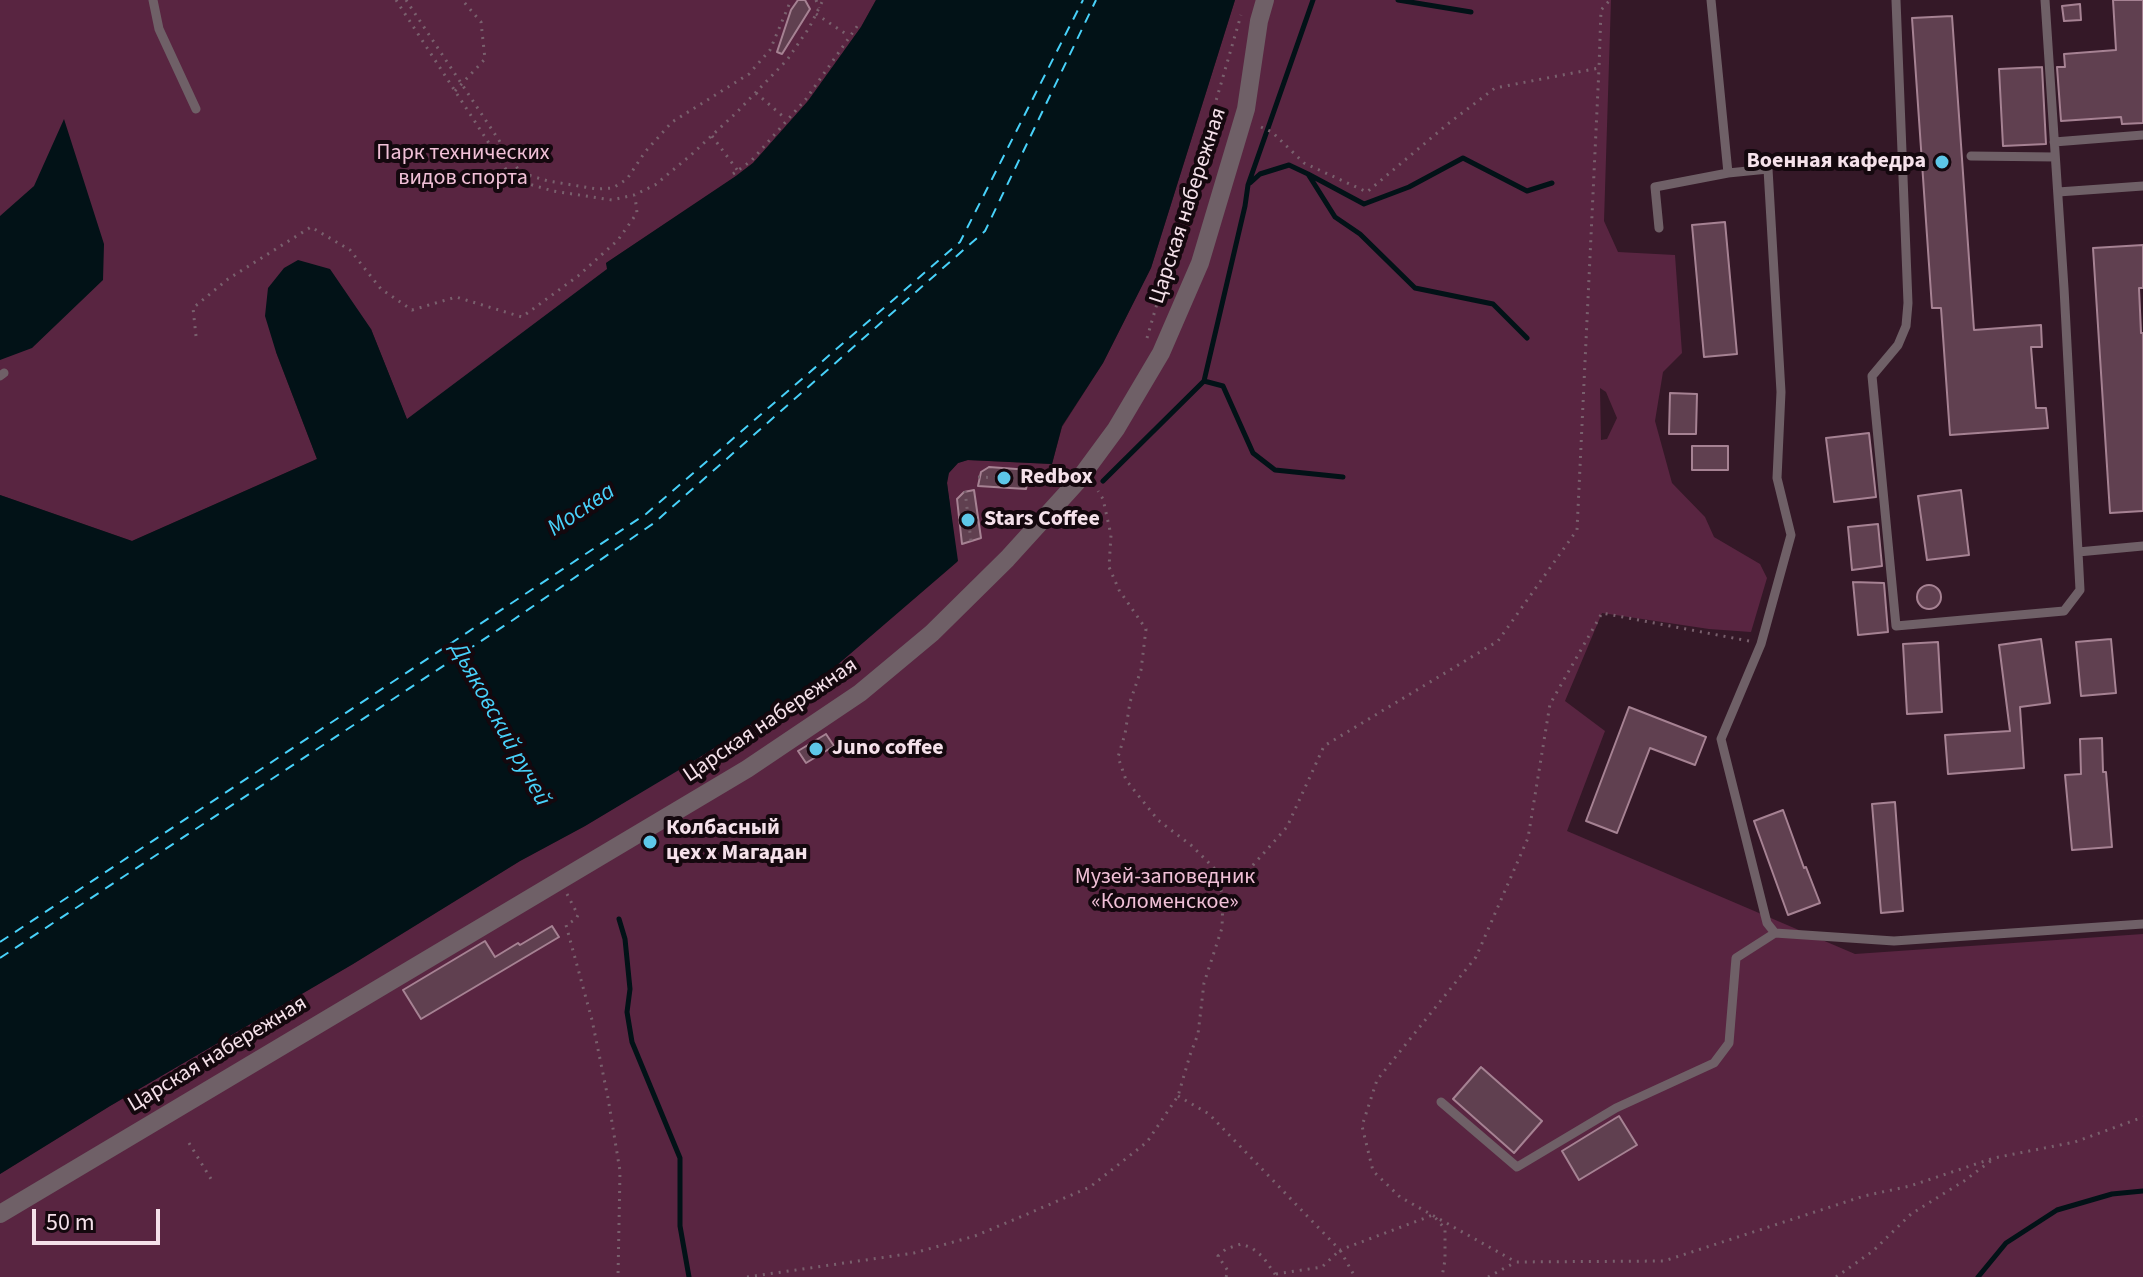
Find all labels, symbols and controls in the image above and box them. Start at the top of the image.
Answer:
street label: Царская набережная [1145,105,1233,307]
park label: Парк технических видов спорта [376,141,550,192]
place label: Военная кафедра [1747,149,1926,175]
marker: Военная кафедра [1933,153,1951,171]
place label: Redbox [1020,465,1093,491]
marker: Redbox [995,469,1013,487]
water label: Москва [543,478,621,544]
place label: Stars Coffee [984,507,1100,533]
marker: Stars Coffee [959,511,977,529]
water label: Дьяковский ручей [442,638,556,812]
street label: Царская набережная [679,653,863,789]
place label: Juno coffee [832,736,944,762]
marker: Juno coffee [807,740,825,758]
place label: Колбасный цех x Магадан [666,816,808,868]
marker: Колбасный цех x Магадан [641,833,659,851]
park label: Музей-заповедник «Коломенское» [1075,865,1255,916]
street label: Царская набережная [124,991,312,1119]
scale bar [36,1193,164,1243]
text: 50 m [46,1205,95,1240]

